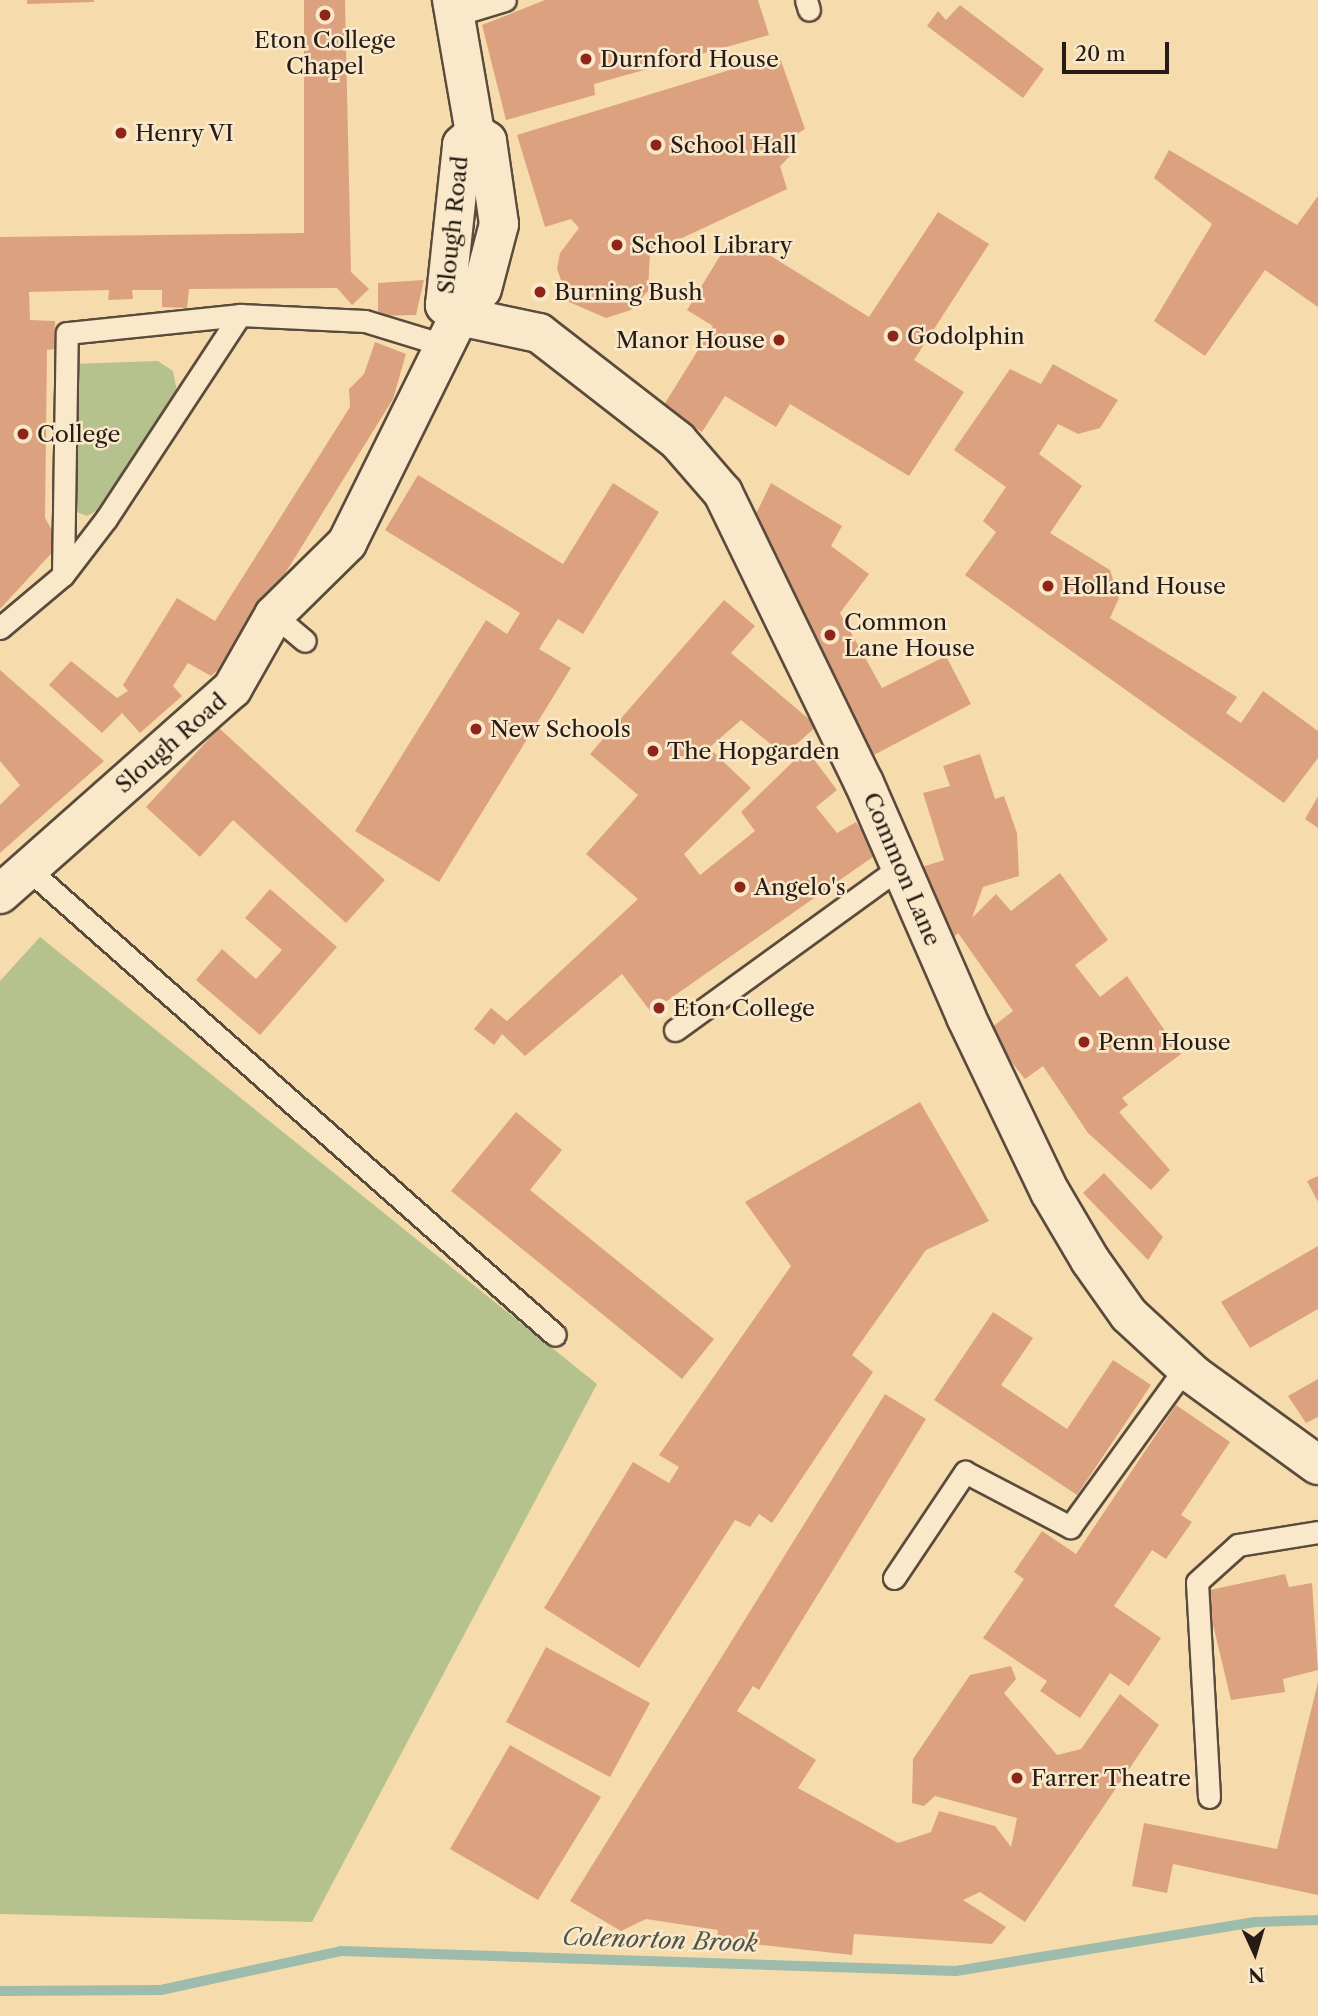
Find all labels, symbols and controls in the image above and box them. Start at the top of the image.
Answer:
marker: Eton College Chapel [317,7,333,23]
place label: Eton College Chapel [254,26,396,80]
scale bar [1066,28,1173,72]
text: 20 m [1075,41,1126,66]
place label: Durnford House [600,45,779,73]
marker: Durnford House [578,51,594,67]
place label: Henry VI [135,119,235,147]
marker: Henry VI [113,125,129,141]
place label: School Hall [670,131,797,159]
marker: School Hall [648,137,664,153]
street label: Slough Road [432,155,474,295]
place label: School Library [631,231,793,259]
marker: School Library [609,237,625,253]
place label: Burning Bush [554,278,703,306]
marker: Burning Bush [532,284,548,300]
place label: Godolphin [907,322,1025,350]
place label: Manor House [615,326,765,354]
marker: Godolphin [885,328,901,344]
marker: Manor House [771,332,787,348]
place label: College [37,420,120,448]
marker: College [15,426,31,442]
place label: Holland House [1062,572,1226,600]
marker: Holland House [1040,578,1056,594]
place label: Common Lane House [844,608,975,662]
marker: Common Lane House [822,627,838,643]
street label: Slough Road [110,687,232,799]
place label: New Schools [490,715,631,743]
marker: New Schools [468,721,484,737]
place label: The Hopgarden [667,737,840,765]
marker: The Hopgarden [645,743,661,759]
street label: Common Lane [857,788,947,950]
place label: Angelo's [754,873,846,901]
marker: Angelo's [732,879,748,895]
place label: Eton College [673,994,815,1022]
marker: Eton College [651,1000,667,1016]
place label: Penn House [1098,1028,1231,1056]
marker: Penn House [1076,1034,1092,1050]
place label: Farrer Theatre [1031,1764,1192,1792]
marker: Farrer Theatre [1009,1770,1025,1786]
north arrow [1220,1918,1290,1988]
water label: Colenorton Brook [562,1922,758,1958]
text: N [1247,1962,1266,1986]

